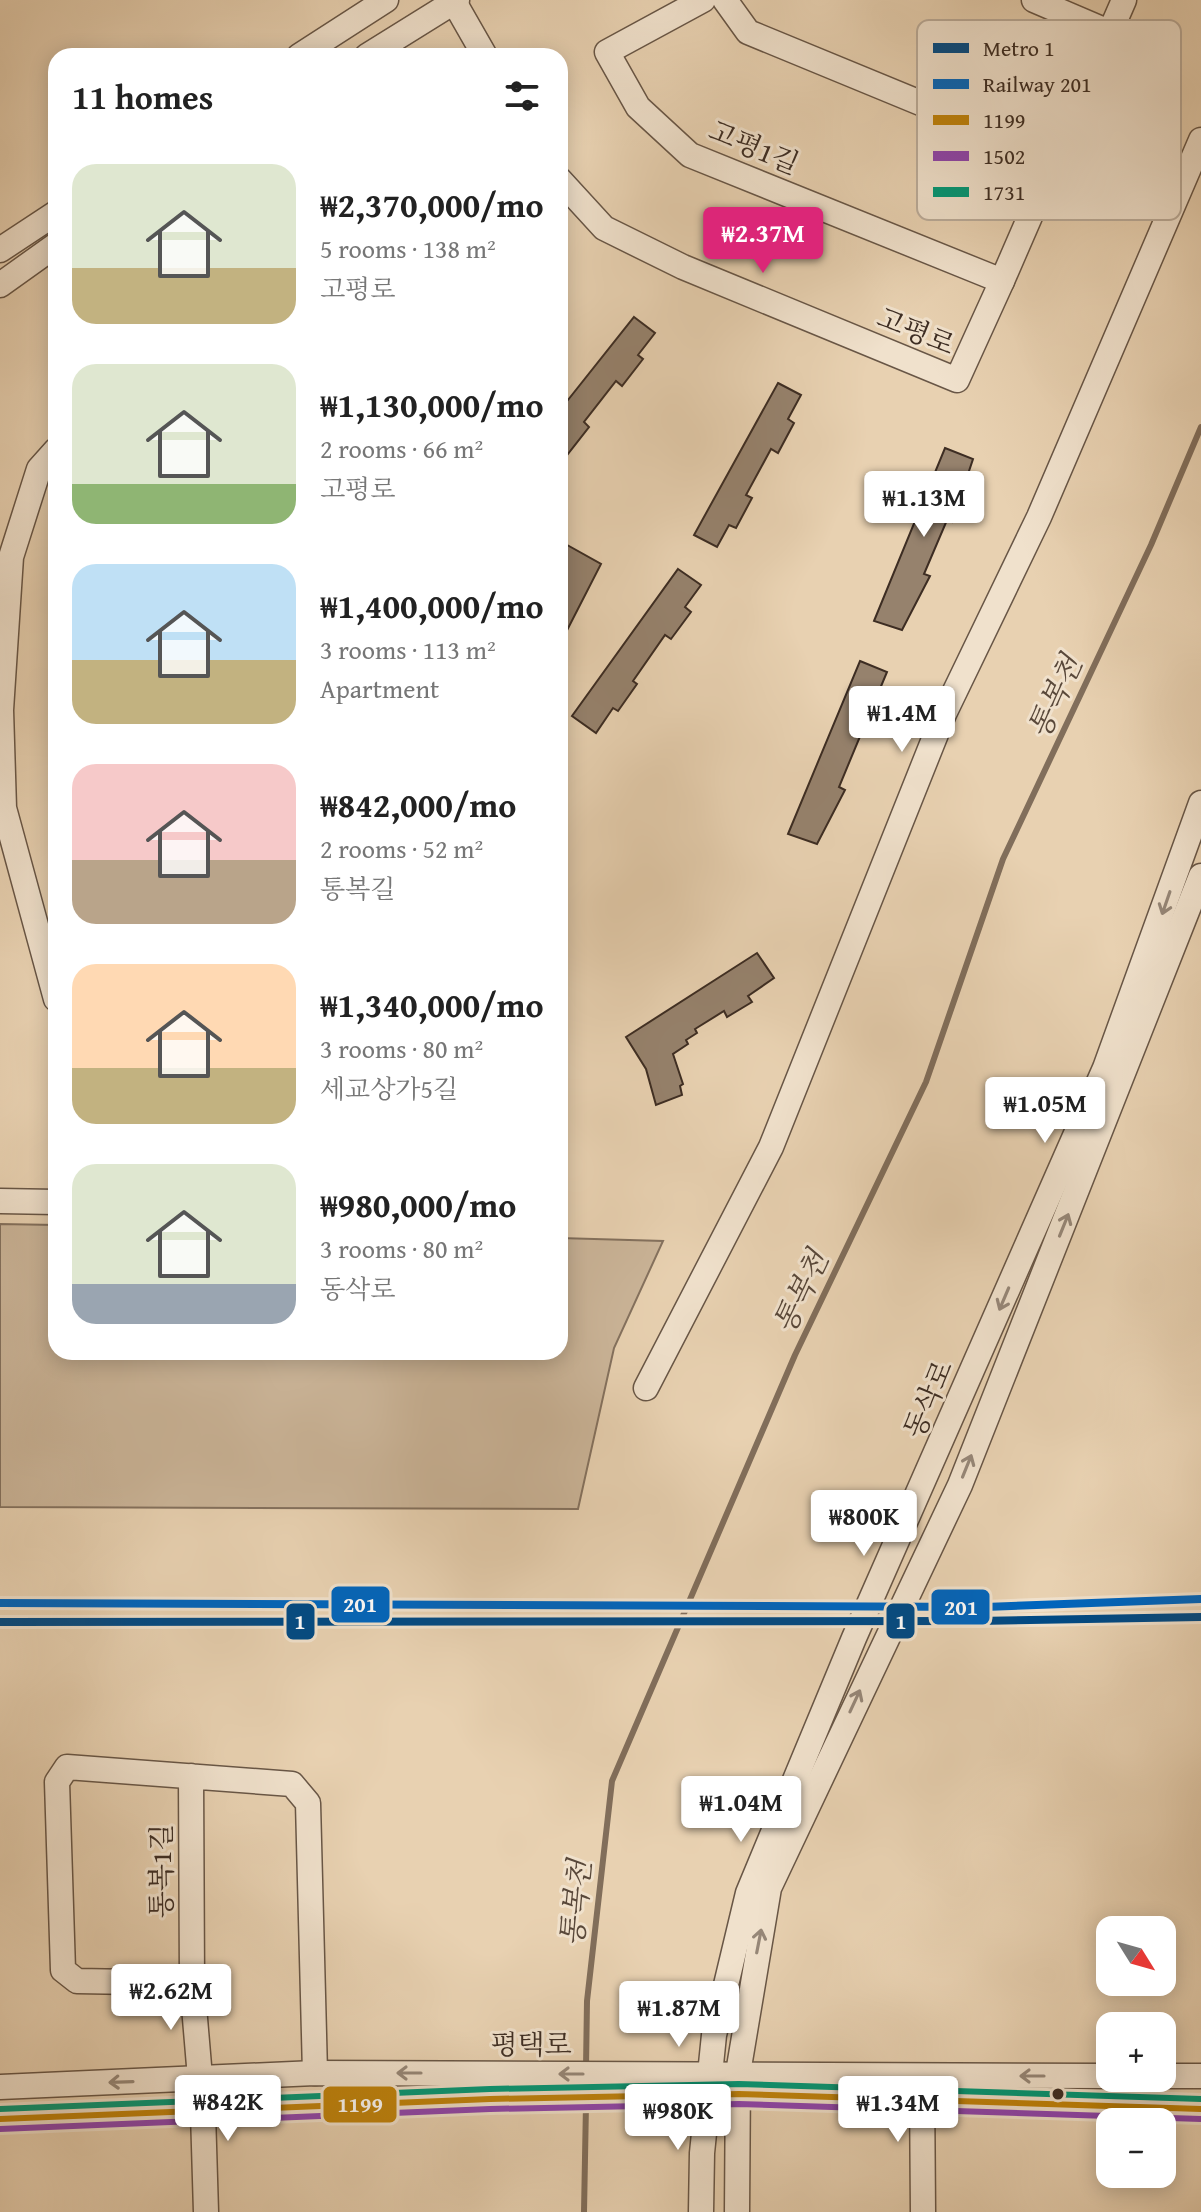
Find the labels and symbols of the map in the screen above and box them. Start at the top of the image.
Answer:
legend [917,20,1181,220]
text: Metro 1 [983,32,1055,64]
text: Railway 201 [983,68,1092,100]
text: 1199 [983,104,1025,136]
street label: 고평1길 [703,109,806,184]
text: 1502 [983,140,1025,172]
text: 1731 [983,176,1025,208]
pin: ₩2.37M [698,207,828,275]
street label: 고평로 [871,296,961,365]
pin: ₩1.13M [859,471,989,539]
water label: 통복천 [1016,646,1093,745]
pin: ₩1.4M [846,686,958,754]
one-way arrow [1157,890,1172,915]
pin: ₩1.05M [980,1077,1110,1145]
one-way arrow [1057,1213,1072,1238]
water label: 통복천 [761,1241,840,1340]
one-way arrow [996,1286,1011,1311]
street label: 동삭로 [893,1353,962,1444]
one-way arrow [961,1454,976,1479]
pin: ₩800K [808,1490,920,1558]
line badge: 201 [330,1585,391,1624]
text: 201 [343,1588,377,1620]
line badge: 201 [930,1588,991,1626]
text: 201 [944,1591,978,1623]
line badge: 1 [285,1602,316,1641]
line badge: 1 [885,1602,916,1640]
text: 1 [294,1605,306,1637]
text: 1 [895,1605,907,1637]
one-way arrow [848,1689,863,1713]
pin: ₩1.04M [676,1776,806,1844]
street label: 통복1길 [140,1824,181,1918]
water label: 통복천 [549,1855,602,1948]
north arrow [1096,1916,1176,1996]
one-way arrow [752,1929,767,1954]
pin: ₩2.62M [106,1964,236,2032]
pin: ₩1.87M [614,1981,744,2049]
street label: 평택로 [490,2023,572,2064]
one-way arrow [396,2065,423,2081]
one-way arrow [558,2066,585,2082]
one-way arrow [1019,2068,1046,2084]
one-way arrow [108,2075,135,2090]
pin: ₩842K [172,2075,284,2143]
pin: ₩1.34M [833,2076,963,2144]
pin: ₩980K [622,2084,734,2152]
line badge: 1199 [322,2085,398,2124]
unlabelled marker [1050,2086,1066,2102]
text: 1199 [337,2088,383,2120]

